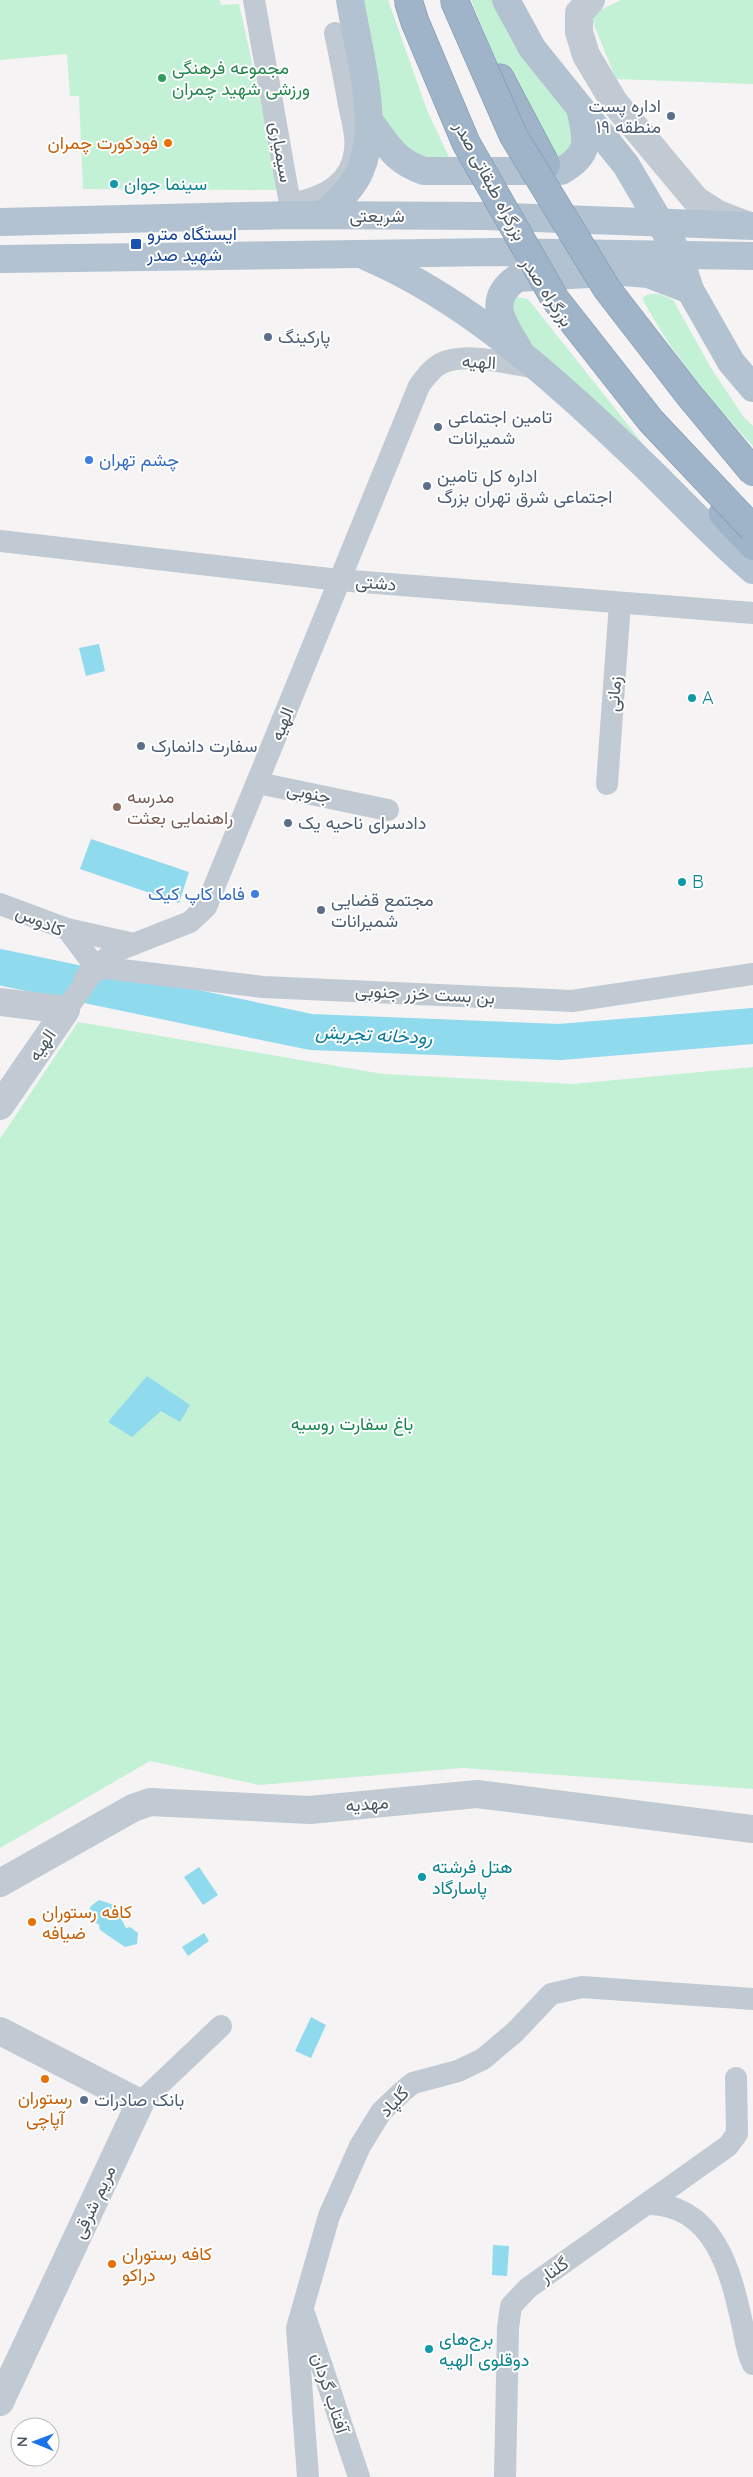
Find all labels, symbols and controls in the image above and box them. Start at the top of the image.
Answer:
place label: مجموعه فرهنگی ورزشی شهید چمران [172,56,310,101]
marker: مجموعه فرهنگی ورزشی شهید چمران [156,72,168,84]
place label: اداره پست منطقه ۱۹ [588,94,661,138]
marker: اداره پست منطقه ۱۹ [665,110,677,122]
street label: بزرگراه طبقاتی صدر [449,116,532,245]
street label: سیمیاری [265,120,298,184]
place label: فودکورت چمران [47,131,158,155]
marker: فودکورت چمران [162,137,174,149]
place label: سینما جوان [124,172,207,195]
marker: سینما جوان [108,178,120,190]
street label: شریعتی [349,204,405,227]
place label: ایستگاه مترو شهید صدر [146,222,237,266]
marker: ایستگاه مترو شهید صدر [129,237,143,251]
street label: بزرگراه صدر [516,252,578,331]
place label: پارکینگ [278,325,330,349]
marker: پارکینگ [262,331,274,343]
street label: الهیه [461,349,497,374]
place label: تامین اجتماعی شمیرانات [448,405,552,449]
marker: تامین اجتماعی شمیرانات [432,421,444,433]
place label: چشم تهران [99,448,179,472]
marker: چشم تهران [83,454,95,466]
place label: اداره کل تامین اجتماعی شرق تهران بزرگ [437,464,612,508]
marker: اداره کل تامین اجتماعی شرق تهران بزرگ [421,480,433,492]
street label: دشتی [355,569,397,596]
street label: زمانی [601,675,626,713]
place label: A [702,686,714,709]
marker: A [686,692,698,704]
street label: الهیه [264,704,299,744]
place label: سفارت دانمارک [151,734,257,757]
marker: سفارت دانمارک [135,740,147,752]
street label: جنوبی [285,777,333,808]
place label: مدرسه راهنمایی بعثت [127,785,233,829]
marker: مدرسه راهنمایی بعثت [111,801,123,813]
place label: دادسرای ناحیه یک [298,811,426,834]
marker: دادسرای ناحیه یک [282,817,294,829]
place label: B [692,870,704,893]
marker: B [676,876,688,888]
place label: فاما کاپ کیک [148,882,245,906]
marker: فاما کاپ کیک [249,888,261,900]
place label: مجتمع قضایی شمیرانات [331,888,434,932]
street label: کادوس [12,900,68,941]
marker: مجتمع قضایی شمیرانات [315,904,327,916]
street label: بن بست خزر جنوبی [355,978,496,1009]
water label: رودخانه تجریش [315,1019,434,1049]
street label: الهیه [22,1024,61,1065]
park label: باغ سفارت روسیه [291,1412,413,1436]
street label: مهدیه [344,1790,389,1817]
place label: هتل فرشته پاسارگاد [432,1855,513,1900]
marker: هتل فرشته پاسارگاد [416,1871,428,1883]
place label: کافه رستوران ضیافه [42,1900,132,1944]
marker: کافه رستوران ضیافه [26,1916,38,1928]
marker: رستوران آپاچی [39,2073,51,2085]
street label: گلپاد [374,2082,414,2122]
place label: رستوران آپاچی [18,2086,72,2131]
place label: بانک صادرات [94,2088,184,2111]
marker: بانک صادرات [78,2094,90,2106]
street label: مریم شرقی [67,2161,121,2243]
place label: کافه رستوران دراکو [122,2242,212,2286]
street label: گلنار [534,2251,573,2288]
marker: کافه رستوران دراکو [106,2258,118,2270]
place label: برج‌های دوقلوی الهیه [439,2327,529,2371]
marker: برج‌های دوقلوی الهیه [423,2343,435,2355]
street label: آفتاب گردان [307,2350,355,2438]
north arrow [10,2417,60,2467]
text: N [13,2436,31,2447]

